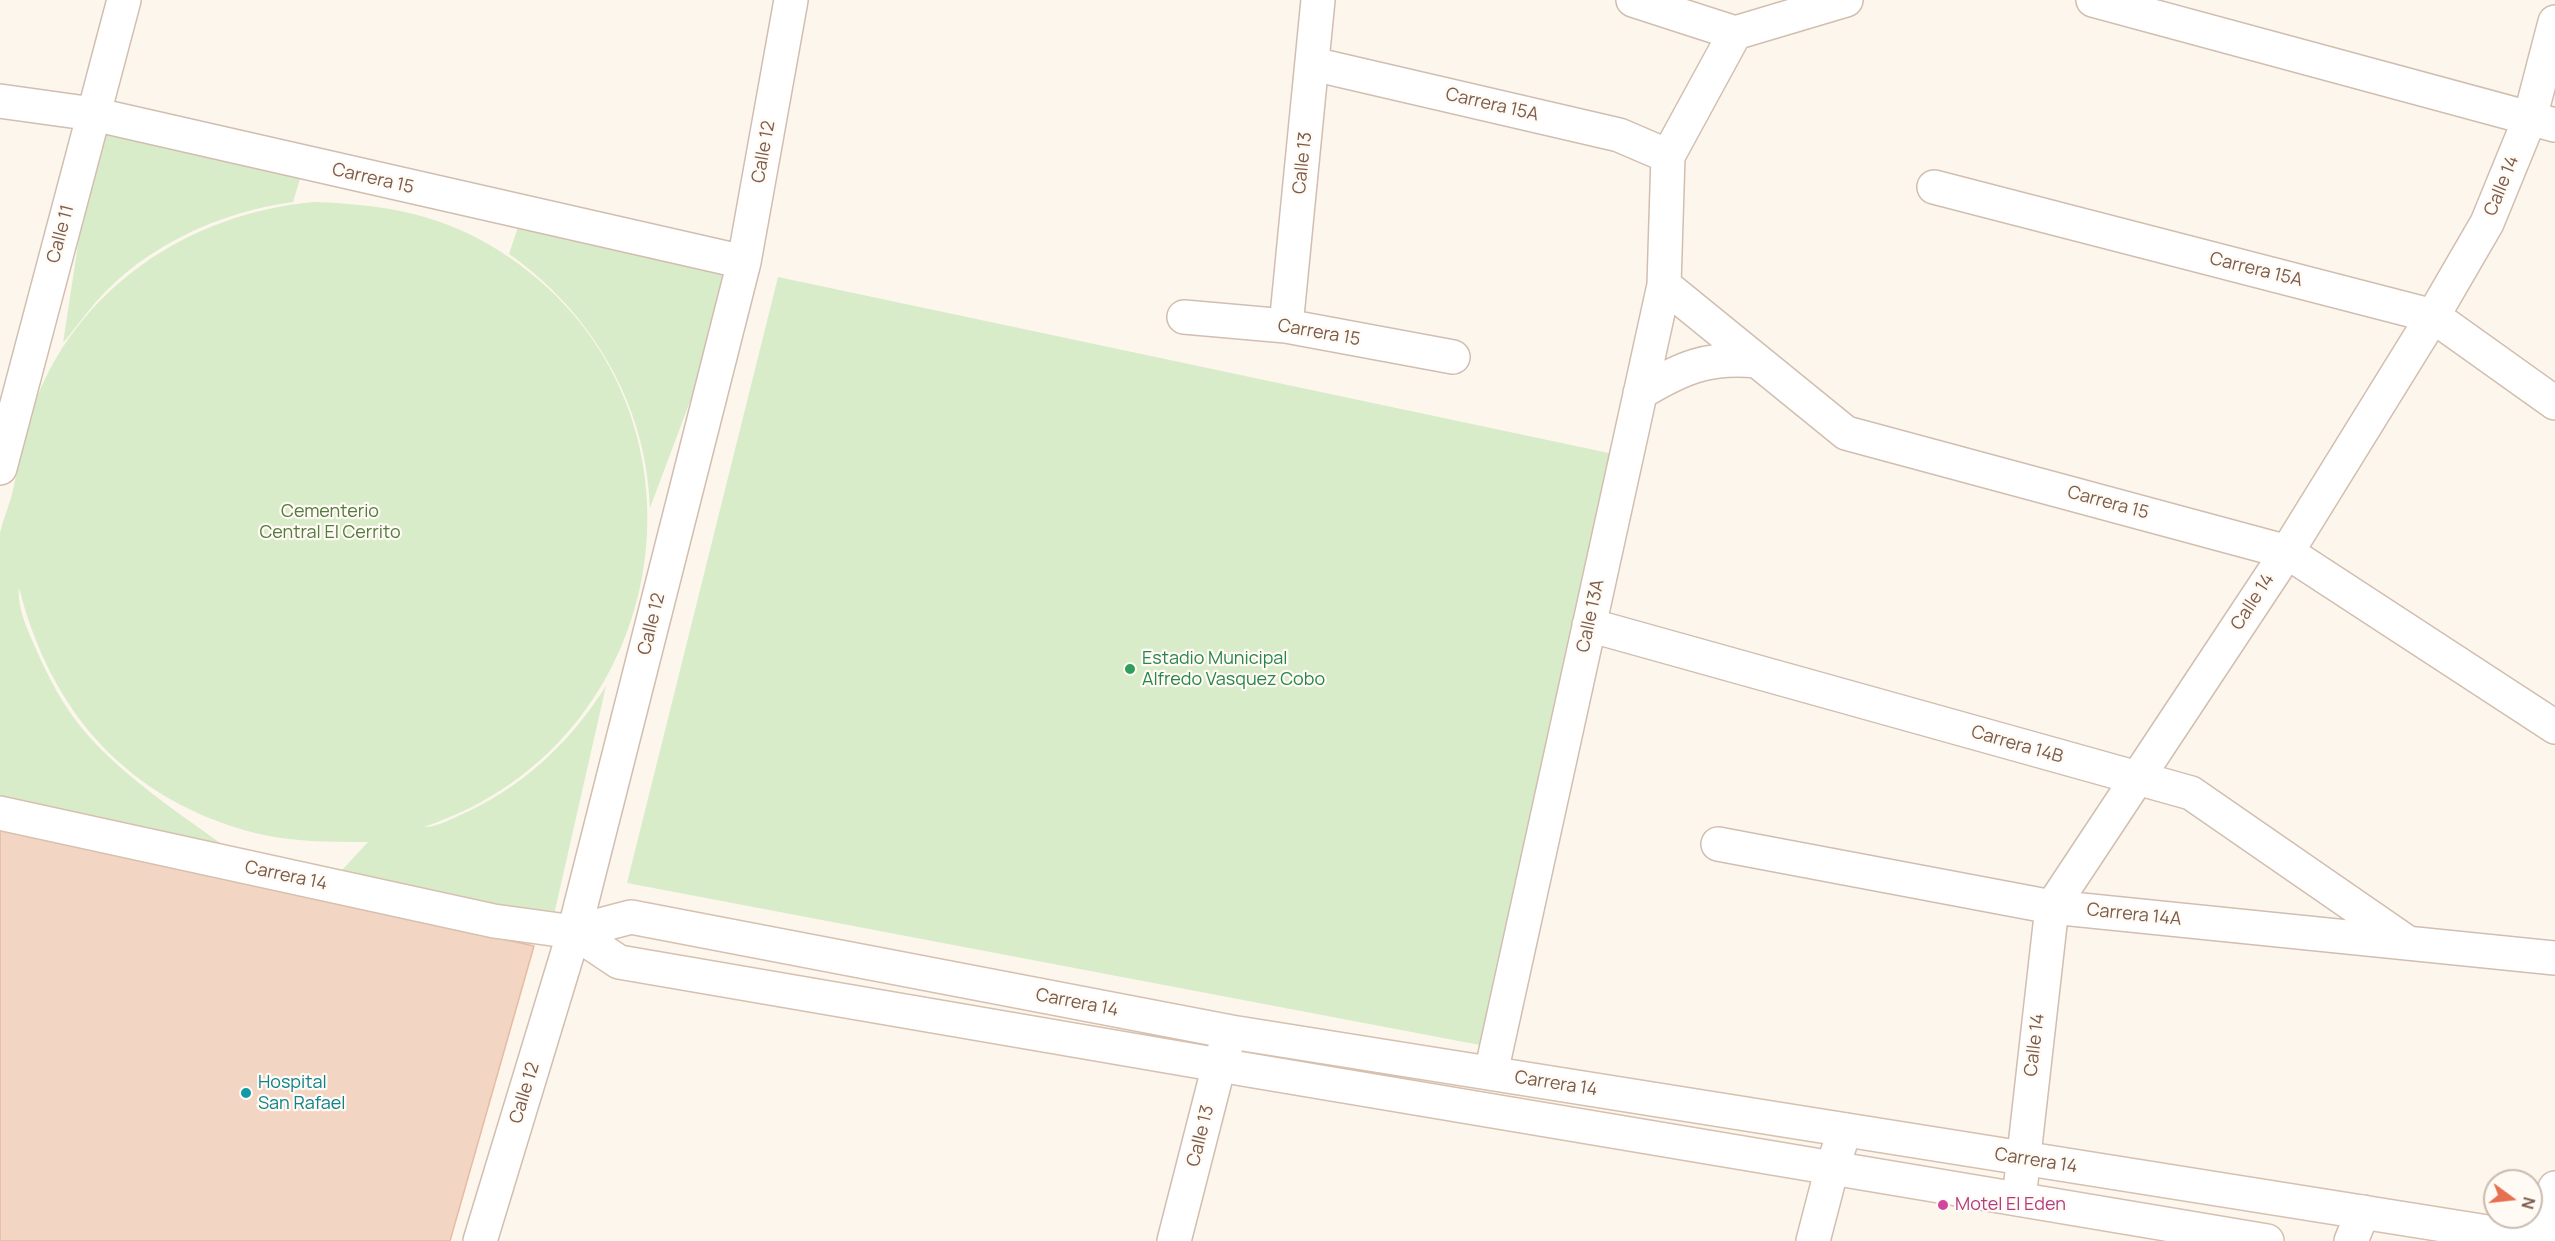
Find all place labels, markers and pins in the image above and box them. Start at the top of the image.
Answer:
place label: Estadio Municipal Alfredo Vasquez Cobo [1142,648,1325,690]
marker: Estadio Municipal Alfredo Vasquez Cobo [1123,662,1137,676]
place label: Hospital San Rafael [258,1072,346,1114]
marker: Hospital San Rafael [239,1086,253,1100]
place label: Motel El Eden [1955,1194,2066,1216]
marker: Motel El Eden [1936,1198,1950,1212]

